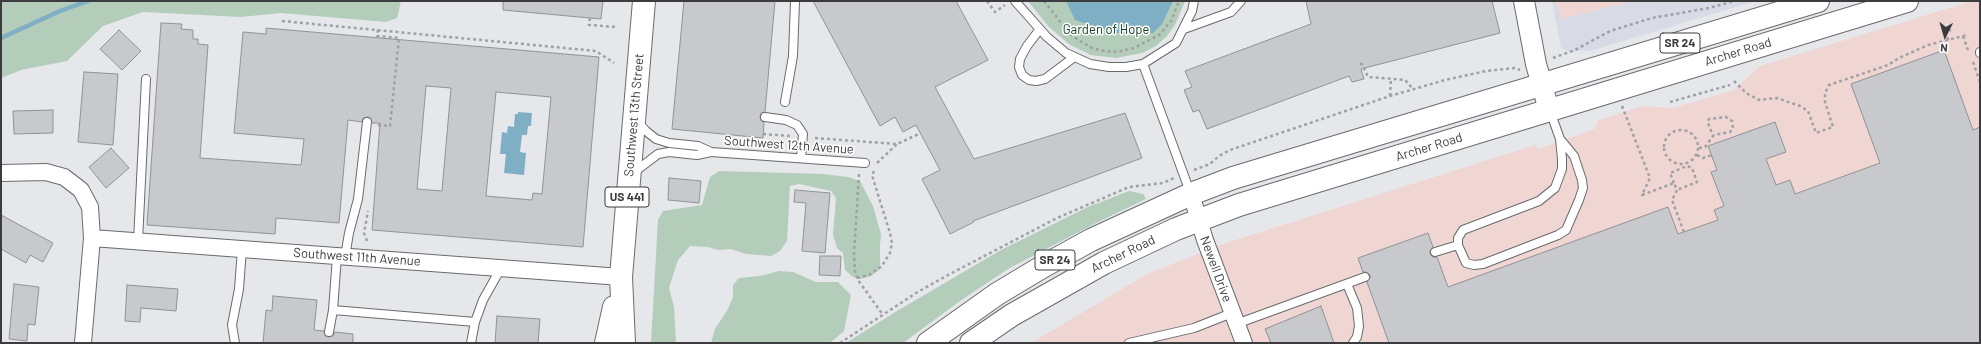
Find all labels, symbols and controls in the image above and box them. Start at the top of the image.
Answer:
north arrow [1925,16,1965,56]
park label: Garden of Hope [1063,22,1149,38]
road number: SR 24 [1660,33,1700,53]
street label: Archer Road [1703,34,1773,70]
text: N [1940,42,1948,55]
street label: Southwest 13th Street [621,53,647,177]
street label: Archer Road [1394,129,1464,165]
street label: Southwest 12th Avenue [724,133,854,157]
road number: US 441 [605,187,649,207]
street label: Archer Road [1088,232,1158,276]
street label: Newell Drive [1197,234,1235,304]
street label: Southwest 11th Avenue [293,245,421,269]
road number: SR 24 [1035,250,1075,270]

